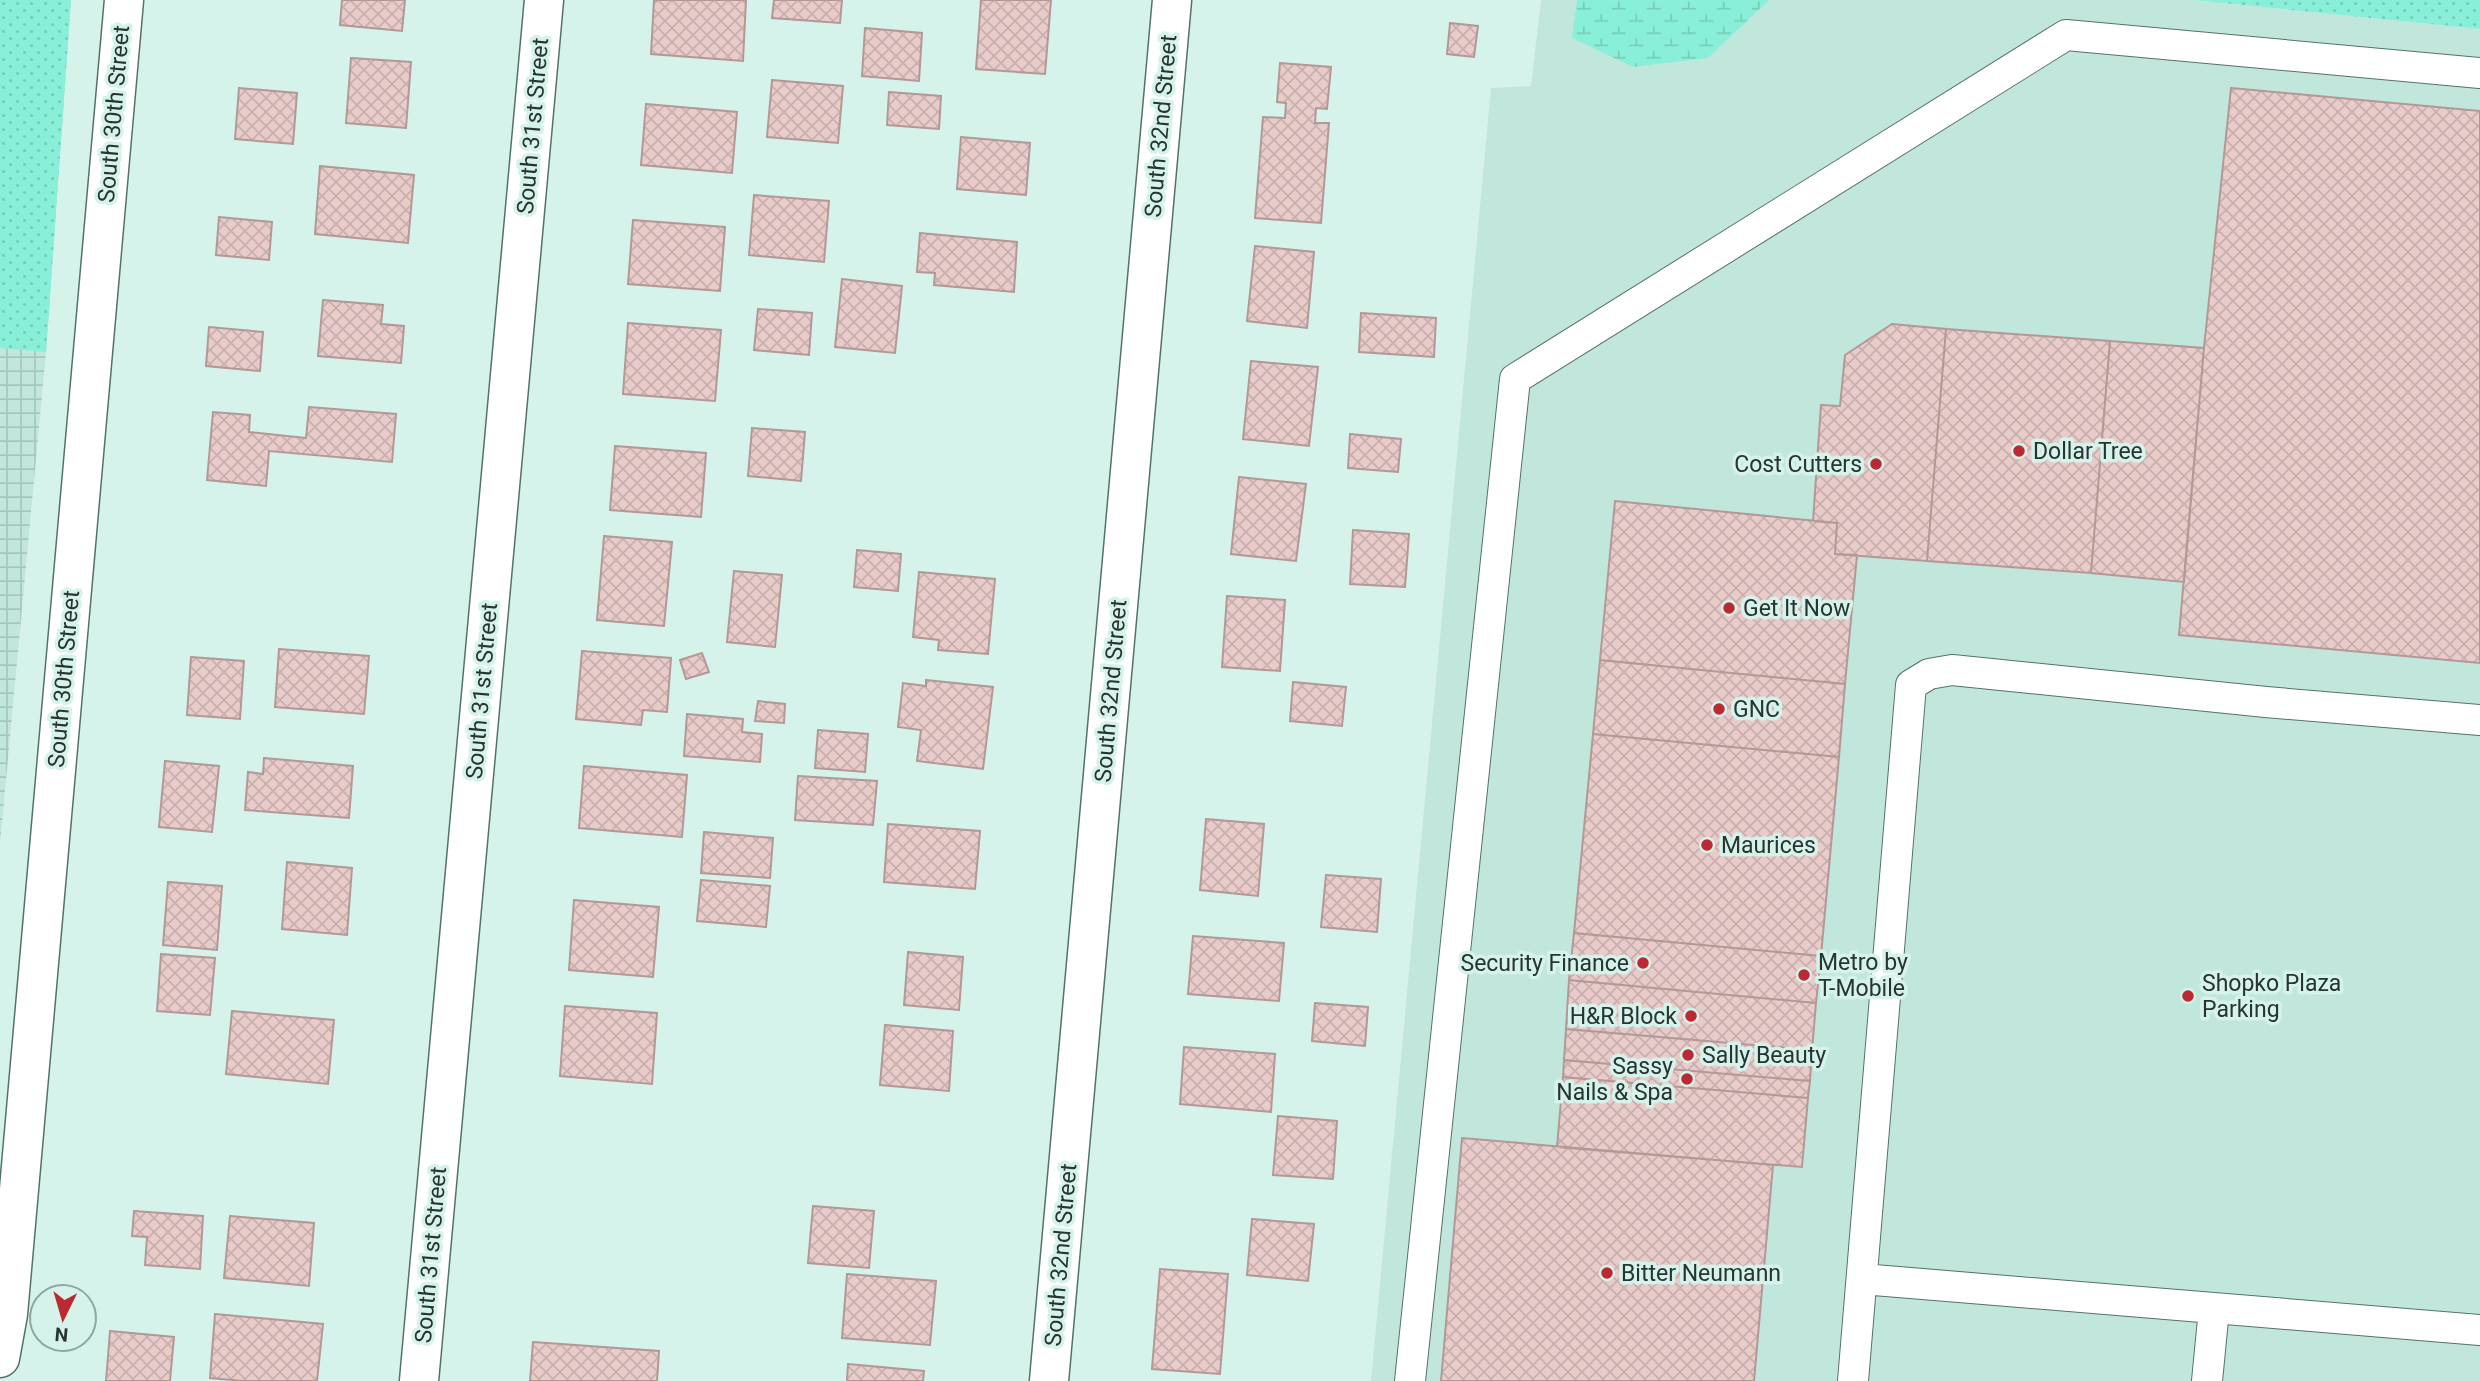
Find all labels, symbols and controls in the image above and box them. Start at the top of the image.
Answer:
street label: South 30th Street [93,24,135,204]
street label: South 32nd Street [1140,34,1182,218]
street label: South 31st Street [512,37,554,215]
place label: Dollar Tree [2033,438,2143,465]
marker: Dollar Tree [2011,443,2027,459]
place label: Cost Cutters [1734,451,1862,478]
marker: Cost Cutters [1868,456,1884,472]
street label: South 30th Street [43,589,85,769]
place label: Get It Now [1743,595,1850,622]
street label: South 32nd Street [1090,599,1132,783]
marker: Get It Now [1721,600,1737,616]
street label: South 31st Street [461,602,503,780]
place label: GNC [1733,696,1780,723]
marker: GNC [1711,701,1727,717]
place label: Maurices [1721,832,1816,859]
marker: Maurices [1699,837,1715,853]
place label: Metro by T-Mobile [1818,949,1908,1002]
place label: Security Finance [1460,950,1629,977]
marker: Security Finance [1635,955,1651,971]
marker: Metro by T-Mobile [1796,967,1812,983]
place label: Shopko Plaza Parking [2202,970,2341,1023]
marker: Shopko Plaza Parking [2180,988,2196,1004]
place label: H&R Block [1570,1003,1677,1030]
marker: H&R Block [1683,1008,1699,1024]
place label: Sally Beauty [1702,1042,1826,1069]
marker: Sally Beauty [1680,1047,1696,1063]
place label: Sassy Nails & Spa [1556,1053,1673,1106]
marker: Sassy Nails & Spa [1679,1071,1695,1087]
street label: South 32nd Street [1040,1163,1082,1347]
street label: South 31st Street [410,1166,452,1344]
place label: Bitter Neumann [1621,1260,1781,1287]
marker: Bitter Neumann [1599,1265,1615,1281]
north arrow [28,1283,98,1353]
text: N [54,1322,69,1346]

